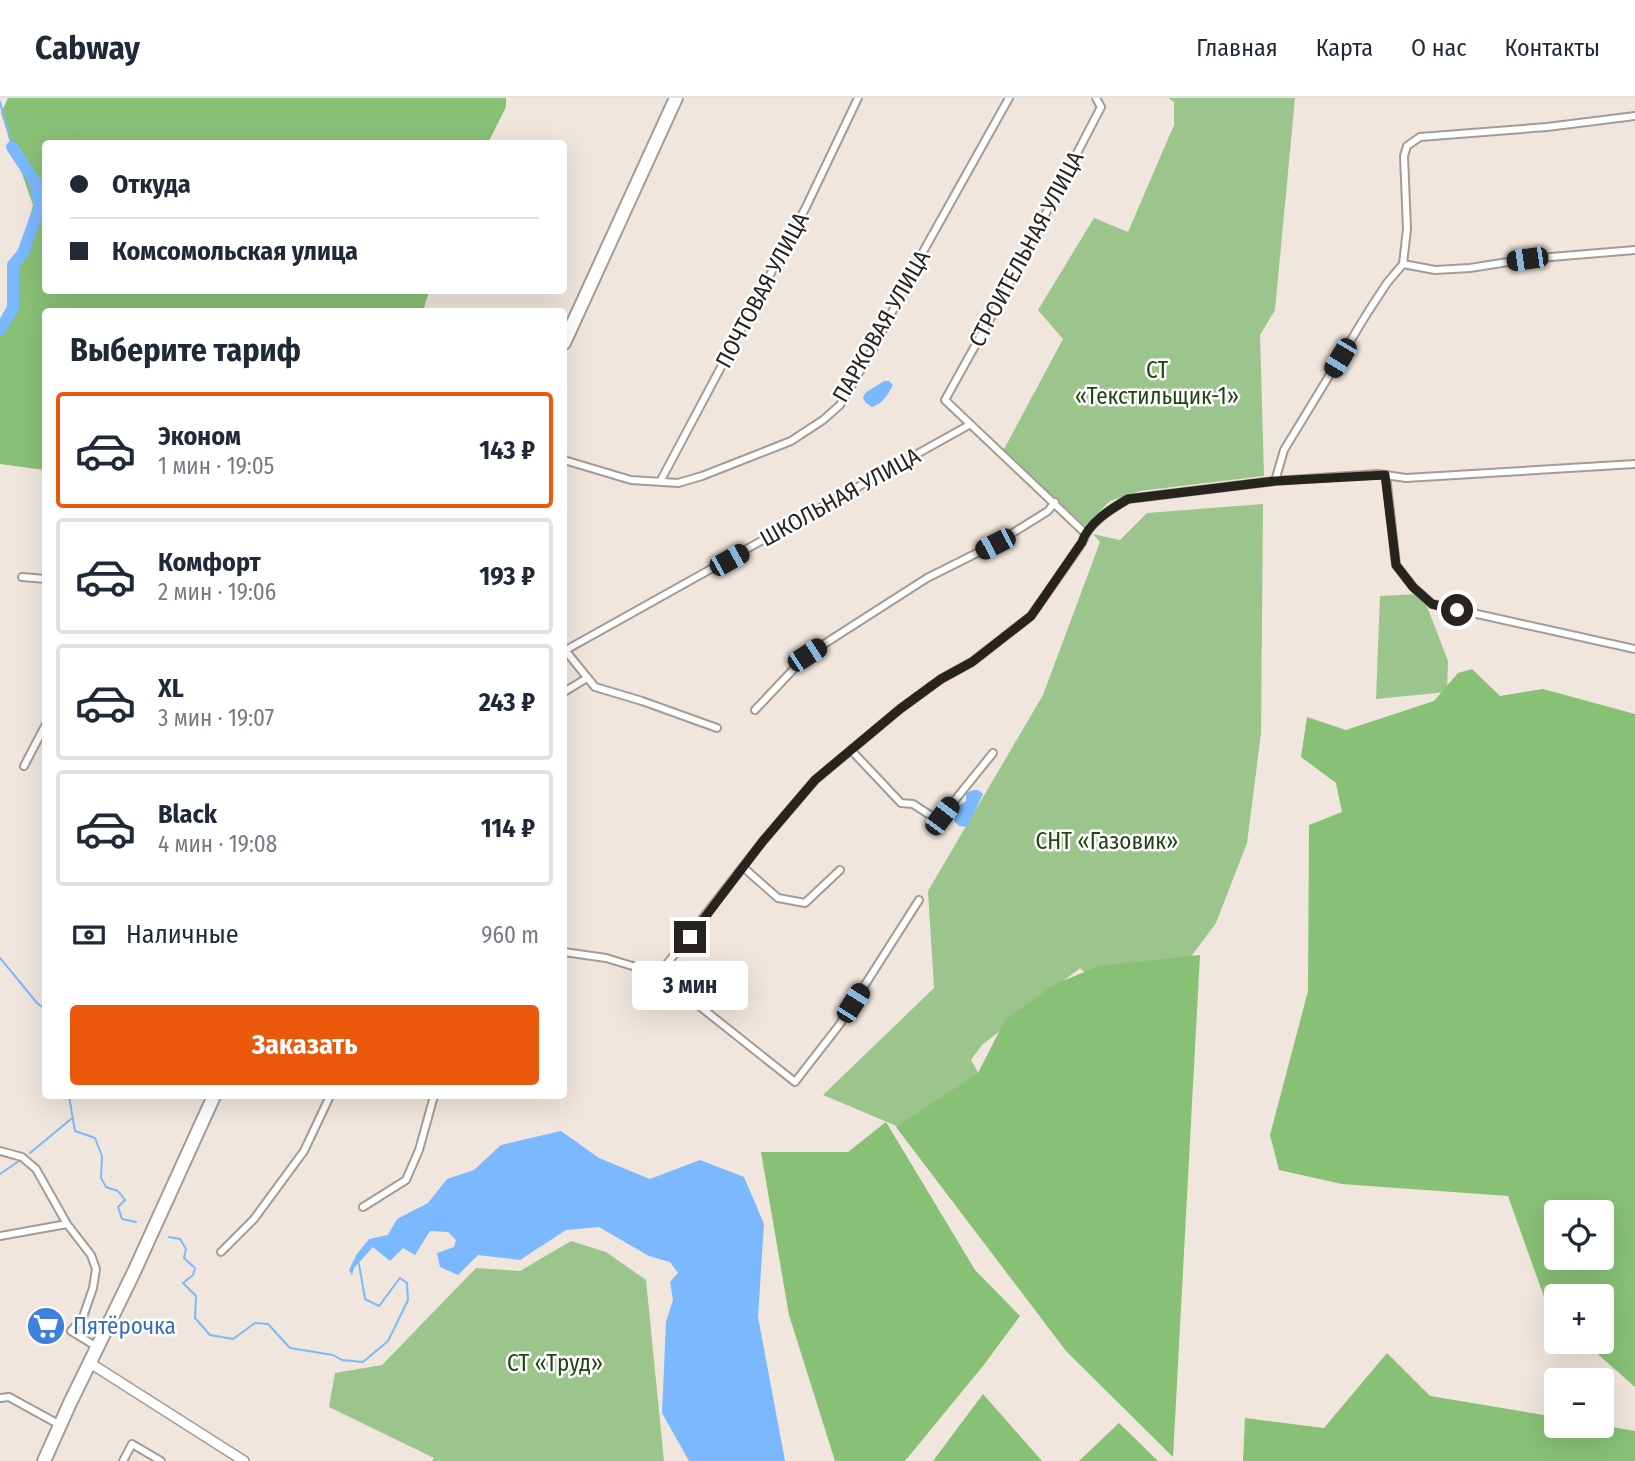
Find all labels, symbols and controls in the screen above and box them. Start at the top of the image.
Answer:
text: Cabway [35,28,140,68]
text: Главная [1196,34,1278,62]
text: Карта [1316,34,1373,62]
text: О нас [1411,34,1466,62]
text: Контакты [1504,34,1600,62]
street label: СТРОИТЕЛЬНАЯ УЛИЦА [963,146,1089,352]
text: Откуда [112,169,191,200]
street label: ПОЧТОВАЯ УЛИЦА [709,208,815,372]
text: Комсомольская улица [112,236,358,267]
street label: ПАРКОВАЯ УЛИЦА [826,245,936,407]
car [1505,246,1550,272]
text: Выберите тариф [70,331,301,369]
car [1321,335,1360,381]
park label: СТ «Текстильщик-1» [1075,356,1239,410]
icon: car [74,419,137,482]
text: Эконом [158,421,241,452]
text: 143 ₽ [479,435,535,466]
street label: ШКОЛЬНАЯ УЛИЦА [755,441,925,553]
text: 1 мин · 19:05 [158,452,274,480]
car [972,525,1019,563]
car [706,541,753,579]
icon: car [74,545,137,608]
text: Комфорт [158,547,261,578]
text: 193 ₽ [479,561,535,592]
text: 2 мин · 19:06 [158,578,276,606]
route start [1441,594,1473,626]
car [784,635,831,675]
icon: car [74,671,137,734]
text: XL [158,673,184,704]
text: 243 ₽ [479,687,535,718]
text: 3 мин · 19:07 [158,704,274,732]
car [921,793,964,839]
icon: car [74,797,137,860]
text: Black [158,799,217,830]
text: 114 ₽ [481,813,535,844]
park label: СНТ «Газовик» [1036,827,1178,855]
text: 4 мин · 19:08 [158,830,277,858]
icon: cash [70,916,108,954]
text: Наличные [126,919,239,950]
text: 960 m [481,921,539,949]
route end [674,921,706,953]
callout: 3 мин [632,962,748,1010]
text: 3 мин [663,971,717,999]
car [833,980,874,1026]
button: Заказать [70,1005,539,1085]
map controls [1544,1200,1614,1438]
button: locate [1544,1200,1614,1270]
button: + [1544,1284,1614,1354]
supermarket icon: Пятёрочка [25,1305,67,1347]
place label: Пятёрочка [73,1312,176,1340]
park label: СТ «Труд» [507,1349,603,1377]
button: − [1544,1368,1614,1438]

